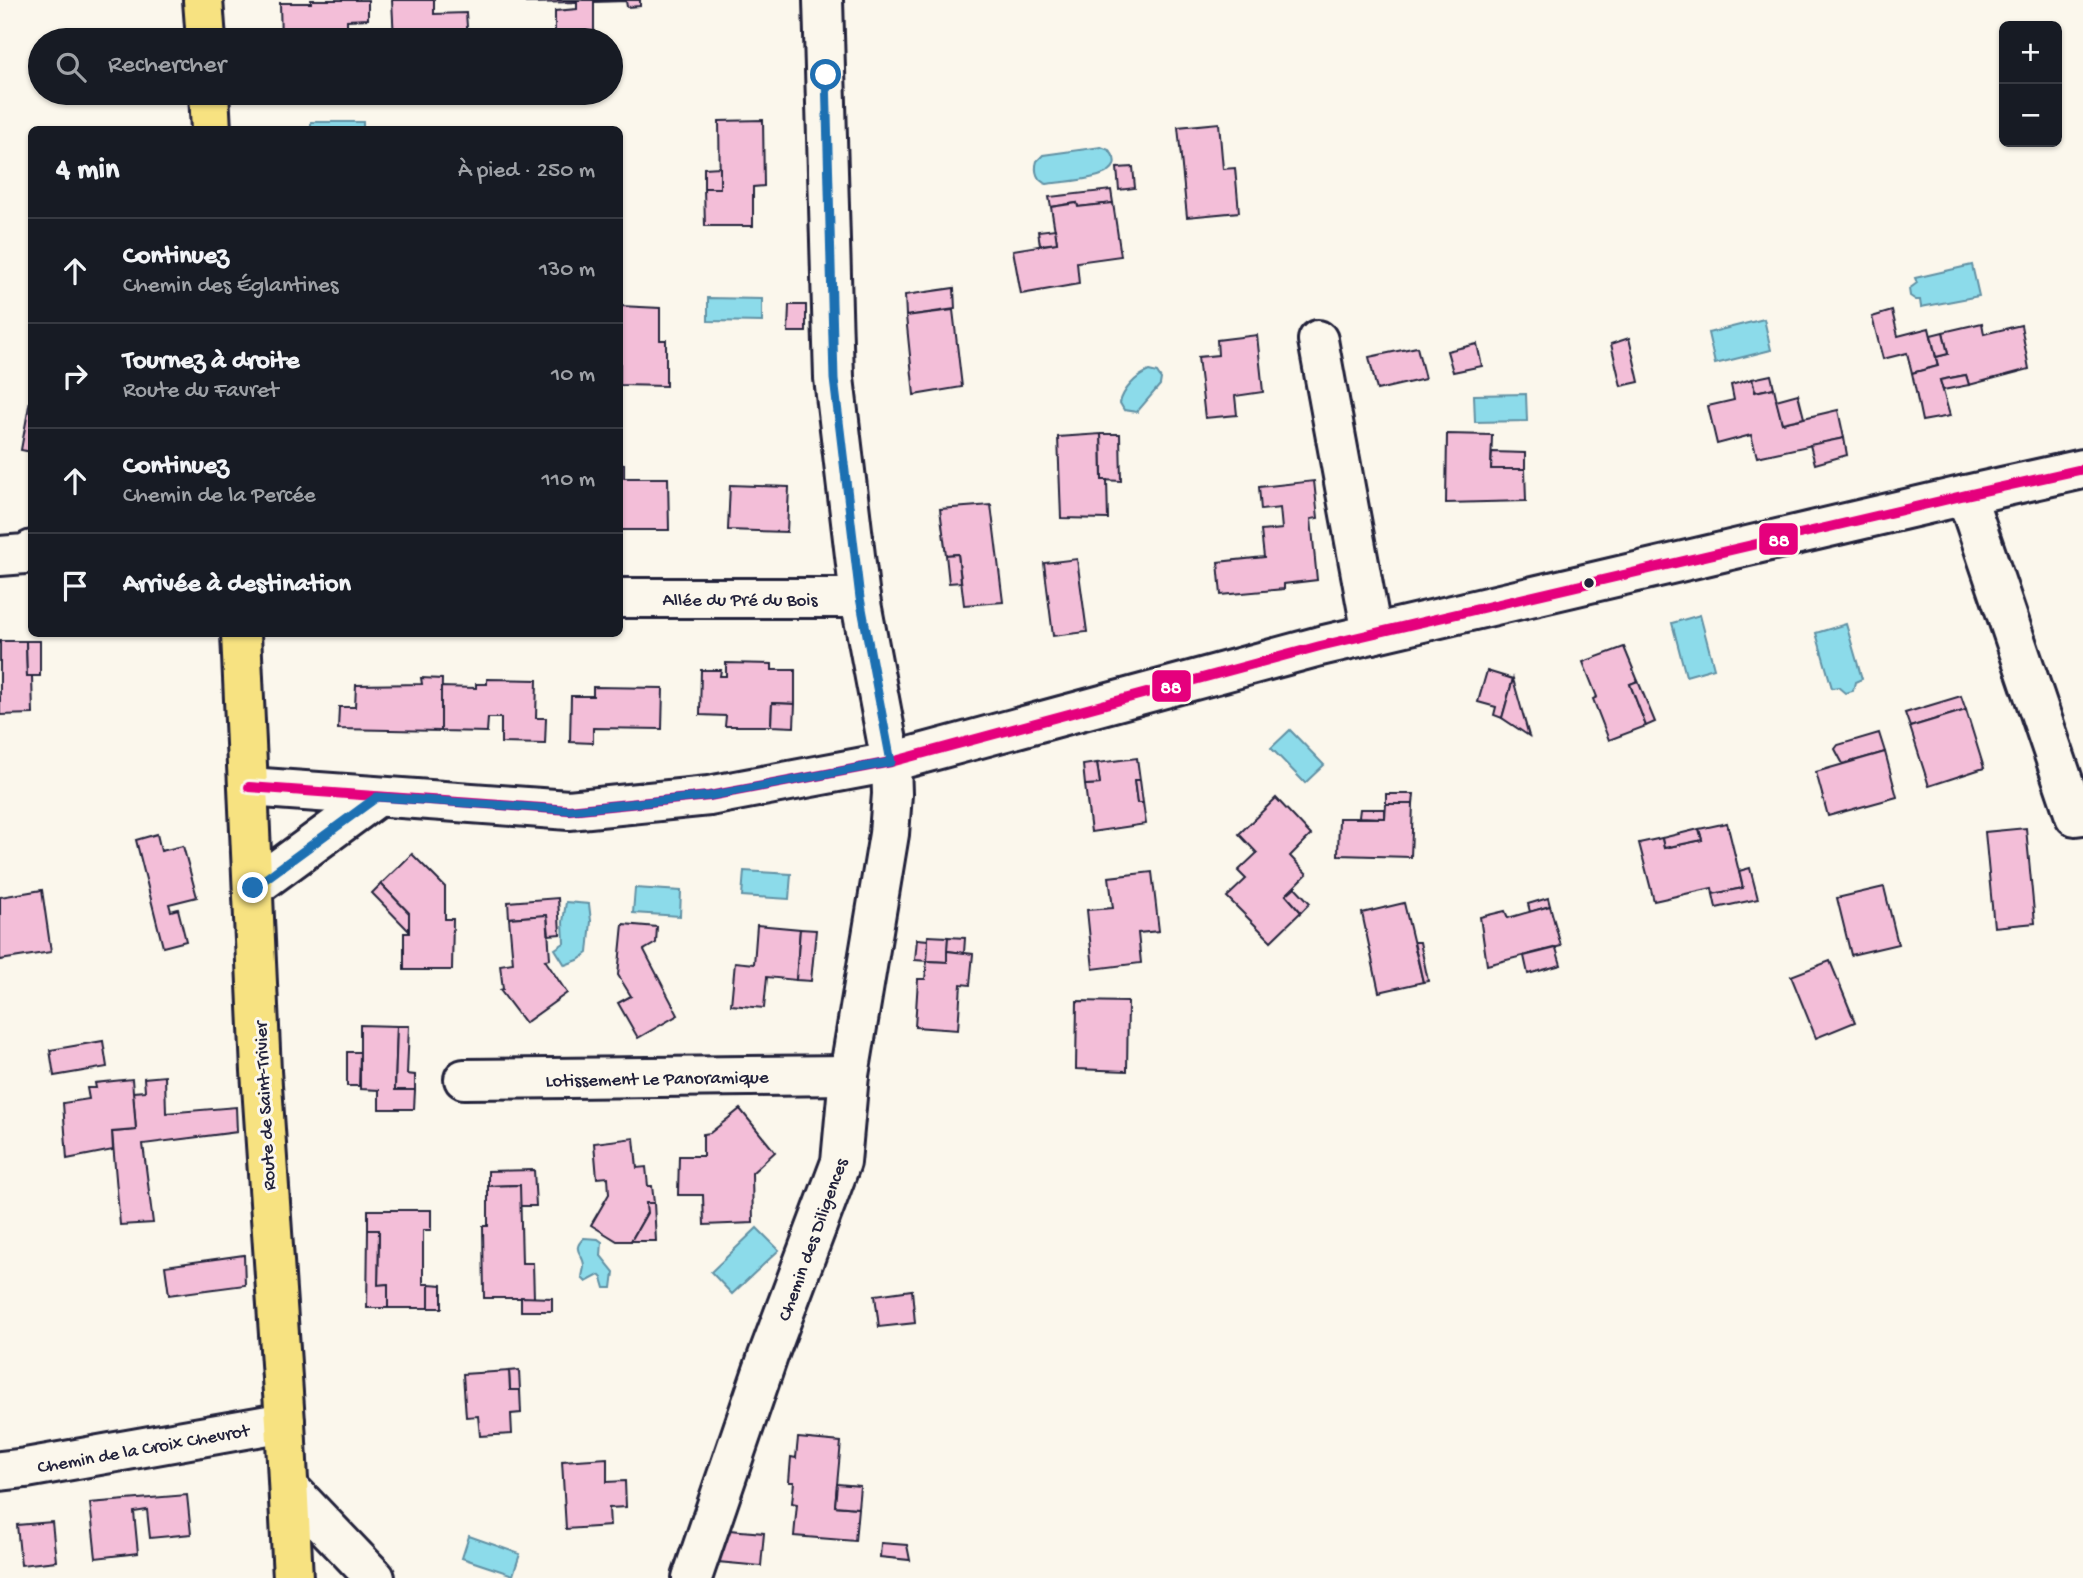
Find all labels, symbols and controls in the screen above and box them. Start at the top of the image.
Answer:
map controls [1999,21,2062,147]
button: + [1999,21,2062,84]
search box [28,28,623,105]
icon: search [52,48,90,86]
text: Rechercher [108,51,226,82]
route start [810,59,841,90]
button: − [1999,84,2062,147]
text: 4 min [56,154,119,189]
text: À pied · 250 m [458,158,595,185]
text: Continuez [123,242,229,273]
icon: ahead [56,252,94,290]
text: 130 m [539,257,595,284]
text: Chemin des Églantines [123,273,338,300]
text: Tournez à droite [123,347,300,378]
icon: right [56,357,94,395]
text: 10 m [551,362,595,389]
text: Route du Favret [123,378,278,405]
text: Continuez [123,452,229,483]
icon: ahead [56,462,94,500]
text: 110 m [542,467,595,494]
text: Chemin de la Percée [123,483,316,510]
line badge: 88 [1758,522,1799,556]
text: 88 [1769,531,1790,554]
icon: arrive [56,567,94,605]
text: Arrivée à destination [123,570,351,601]
unlabelled marker [1582,576,1596,590]
street label: Allée du Pré du Bois [663,590,818,613]
line badge: 88 [1151,669,1192,703]
text: 88 [1161,678,1182,701]
route end [237,872,268,903]
street label: Route de Saint-Trivier [250,1018,282,1191]
street label: Lotissement Le Panoramique [545,1067,769,1094]
street label: Chemin des Diligences [774,1155,855,1325]
street label: Chemin de la Croix Chevrot [36,1420,254,1480]

